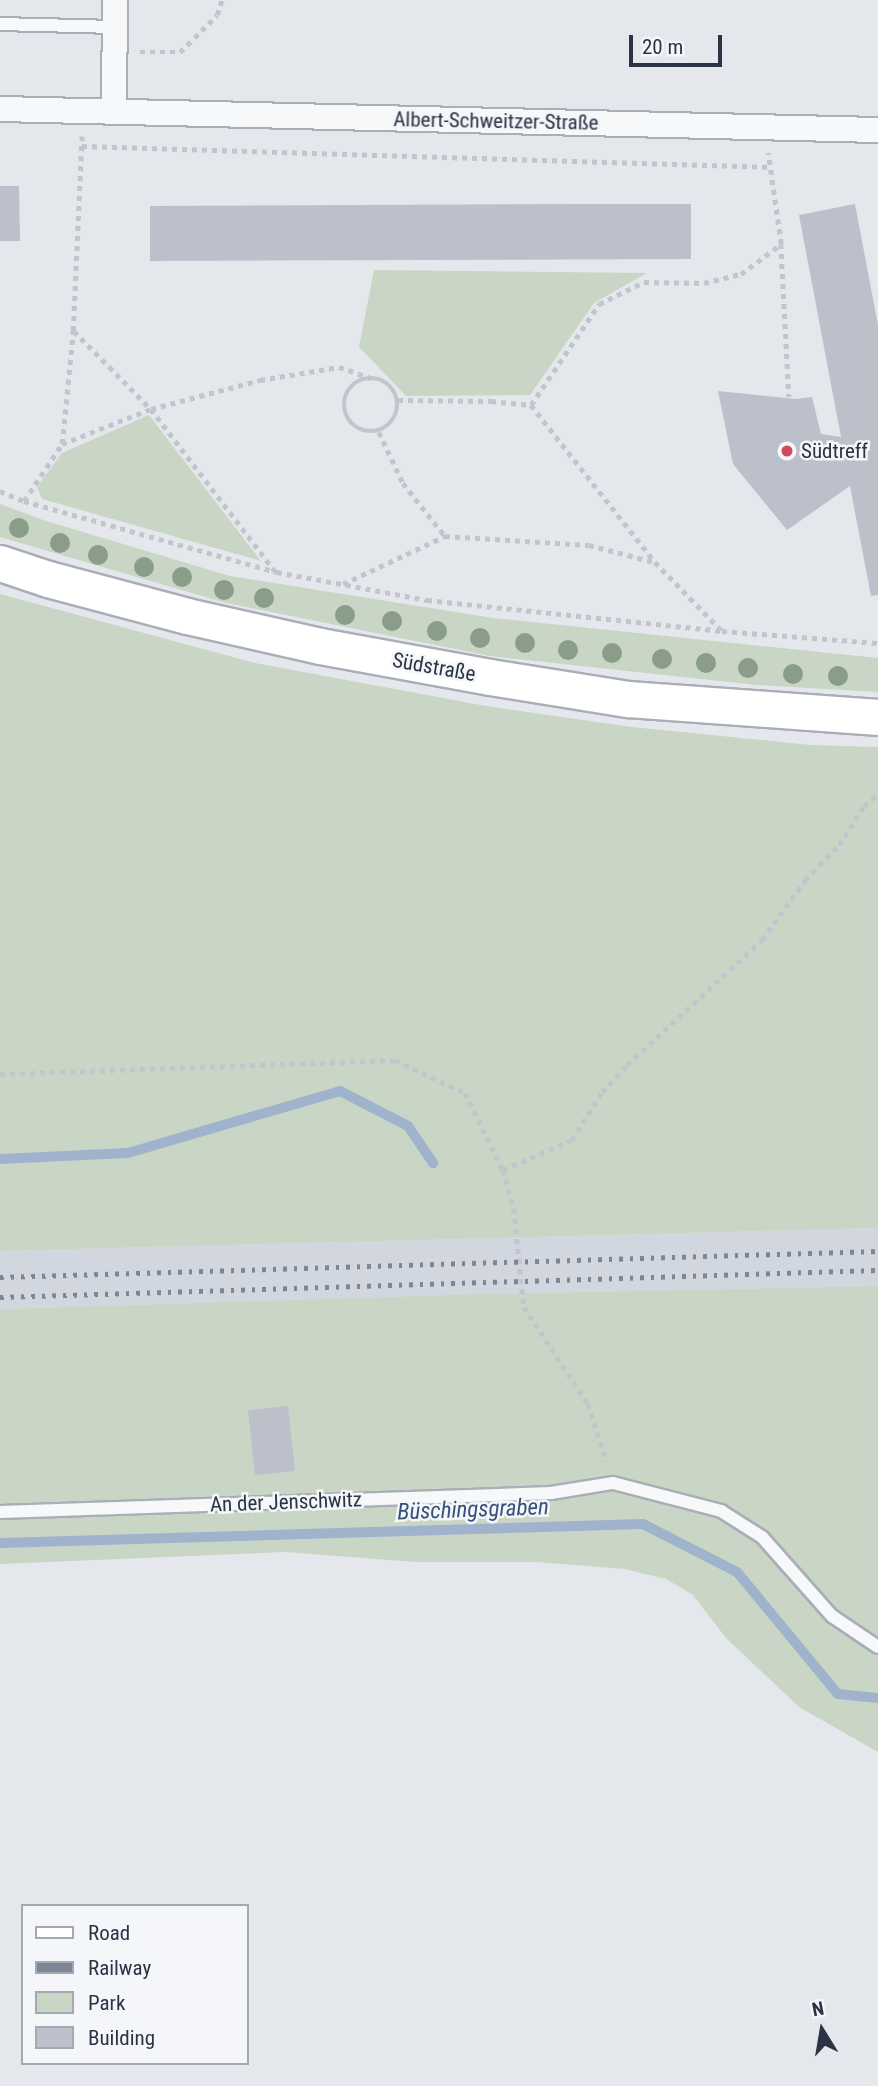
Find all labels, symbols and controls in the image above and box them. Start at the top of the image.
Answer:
scale bar [633,21,726,65]
text: 20 m [642,35,683,59]
street label: Albert-Schweitzer-Straße [393,107,599,135]
place label: Südtreff [801,438,868,464]
marker: Südtreff [779,443,795,459]
street label: Südstraße [390,647,478,687]
street label: An der Jenschwitz [210,1487,362,1517]
water label: Büschingsgraben [397,1494,549,1526]
legend [21,1904,248,2065]
text: Road [88,1921,130,1945]
text: Railway [88,1956,151,1980]
text: Park [88,1991,125,2015]
north arrow [787,1995,857,2065]
text: N [810,1996,826,2021]
text: Building [88,2026,155,2050]

